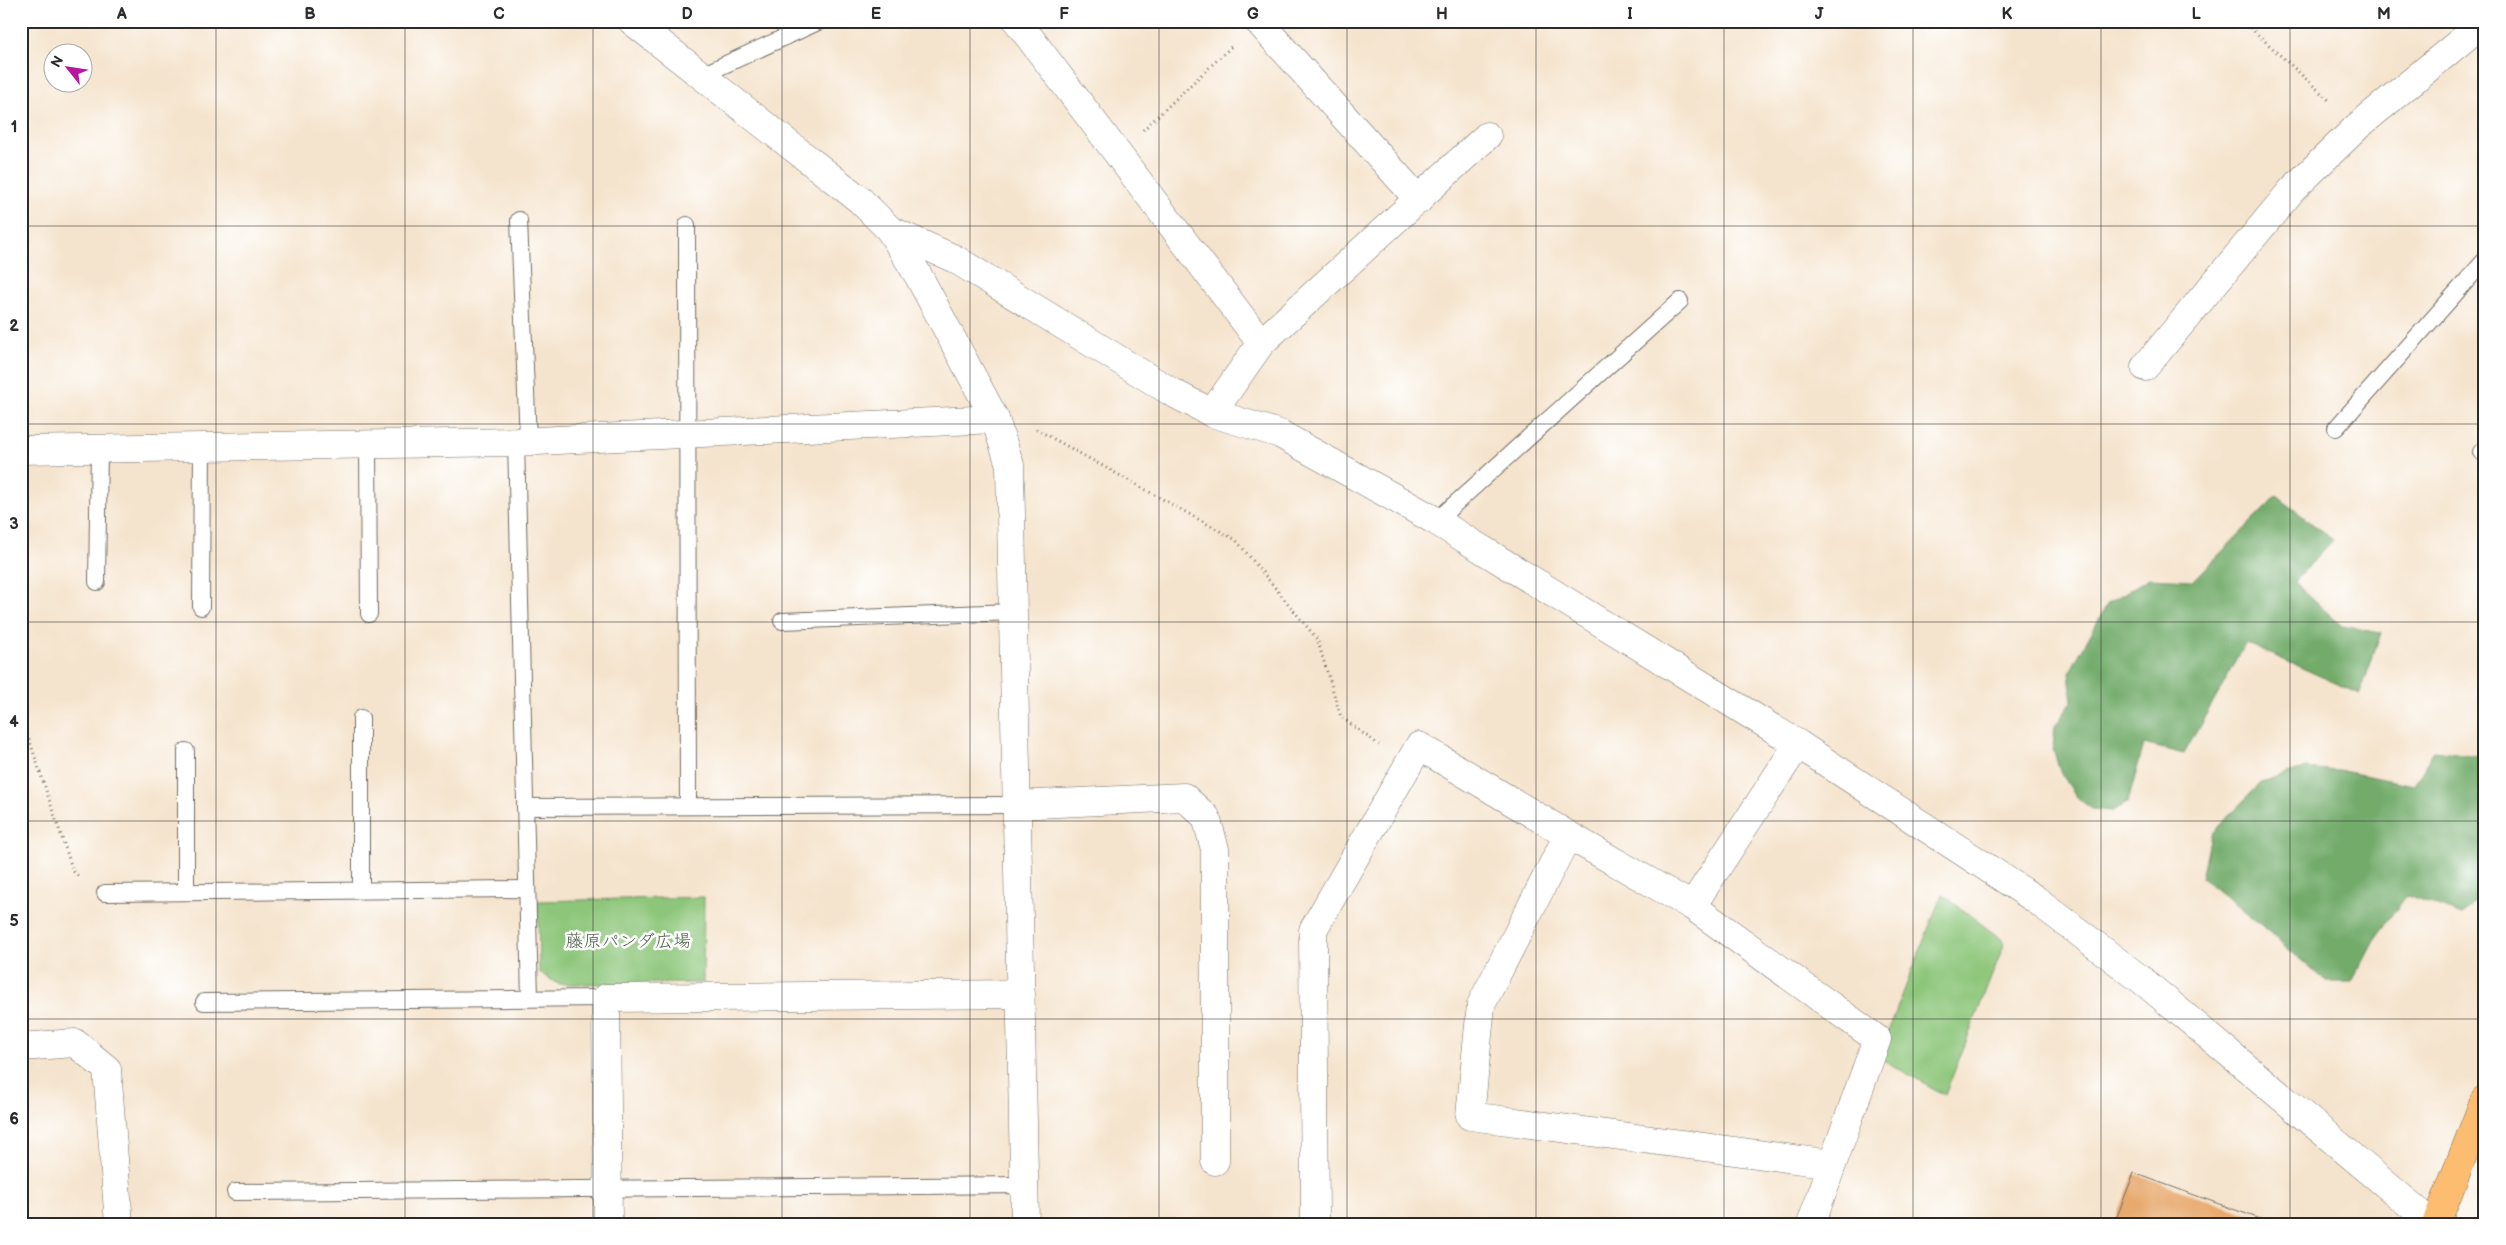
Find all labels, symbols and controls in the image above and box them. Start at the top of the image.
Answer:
text: A [116,5,127,24]
text: B [304,5,316,24]
text: C [493,5,505,24]
text: D [681,5,693,24]
text: E [871,5,881,24]
text: F [1059,5,1069,24]
text: G [1247,5,1259,24]
text: H [1436,5,1448,24]
text: I [1627,5,1633,24]
text: J [1815,5,1824,24]
text: K [2002,5,2013,24]
text: L [2191,5,2201,24]
text: M [2377,5,2391,24]
north arrow [42,42,92,92]
text: N [47,53,67,71]
text: 1 [11,118,17,137]
text: 2 [9,317,19,336]
text: 3 [9,515,19,534]
text: 4 [9,713,19,732]
text: 5 [9,912,19,931]
park label: 藤原パンダ広場 [565,931,691,952]
text: 6 [9,1110,19,1129]

